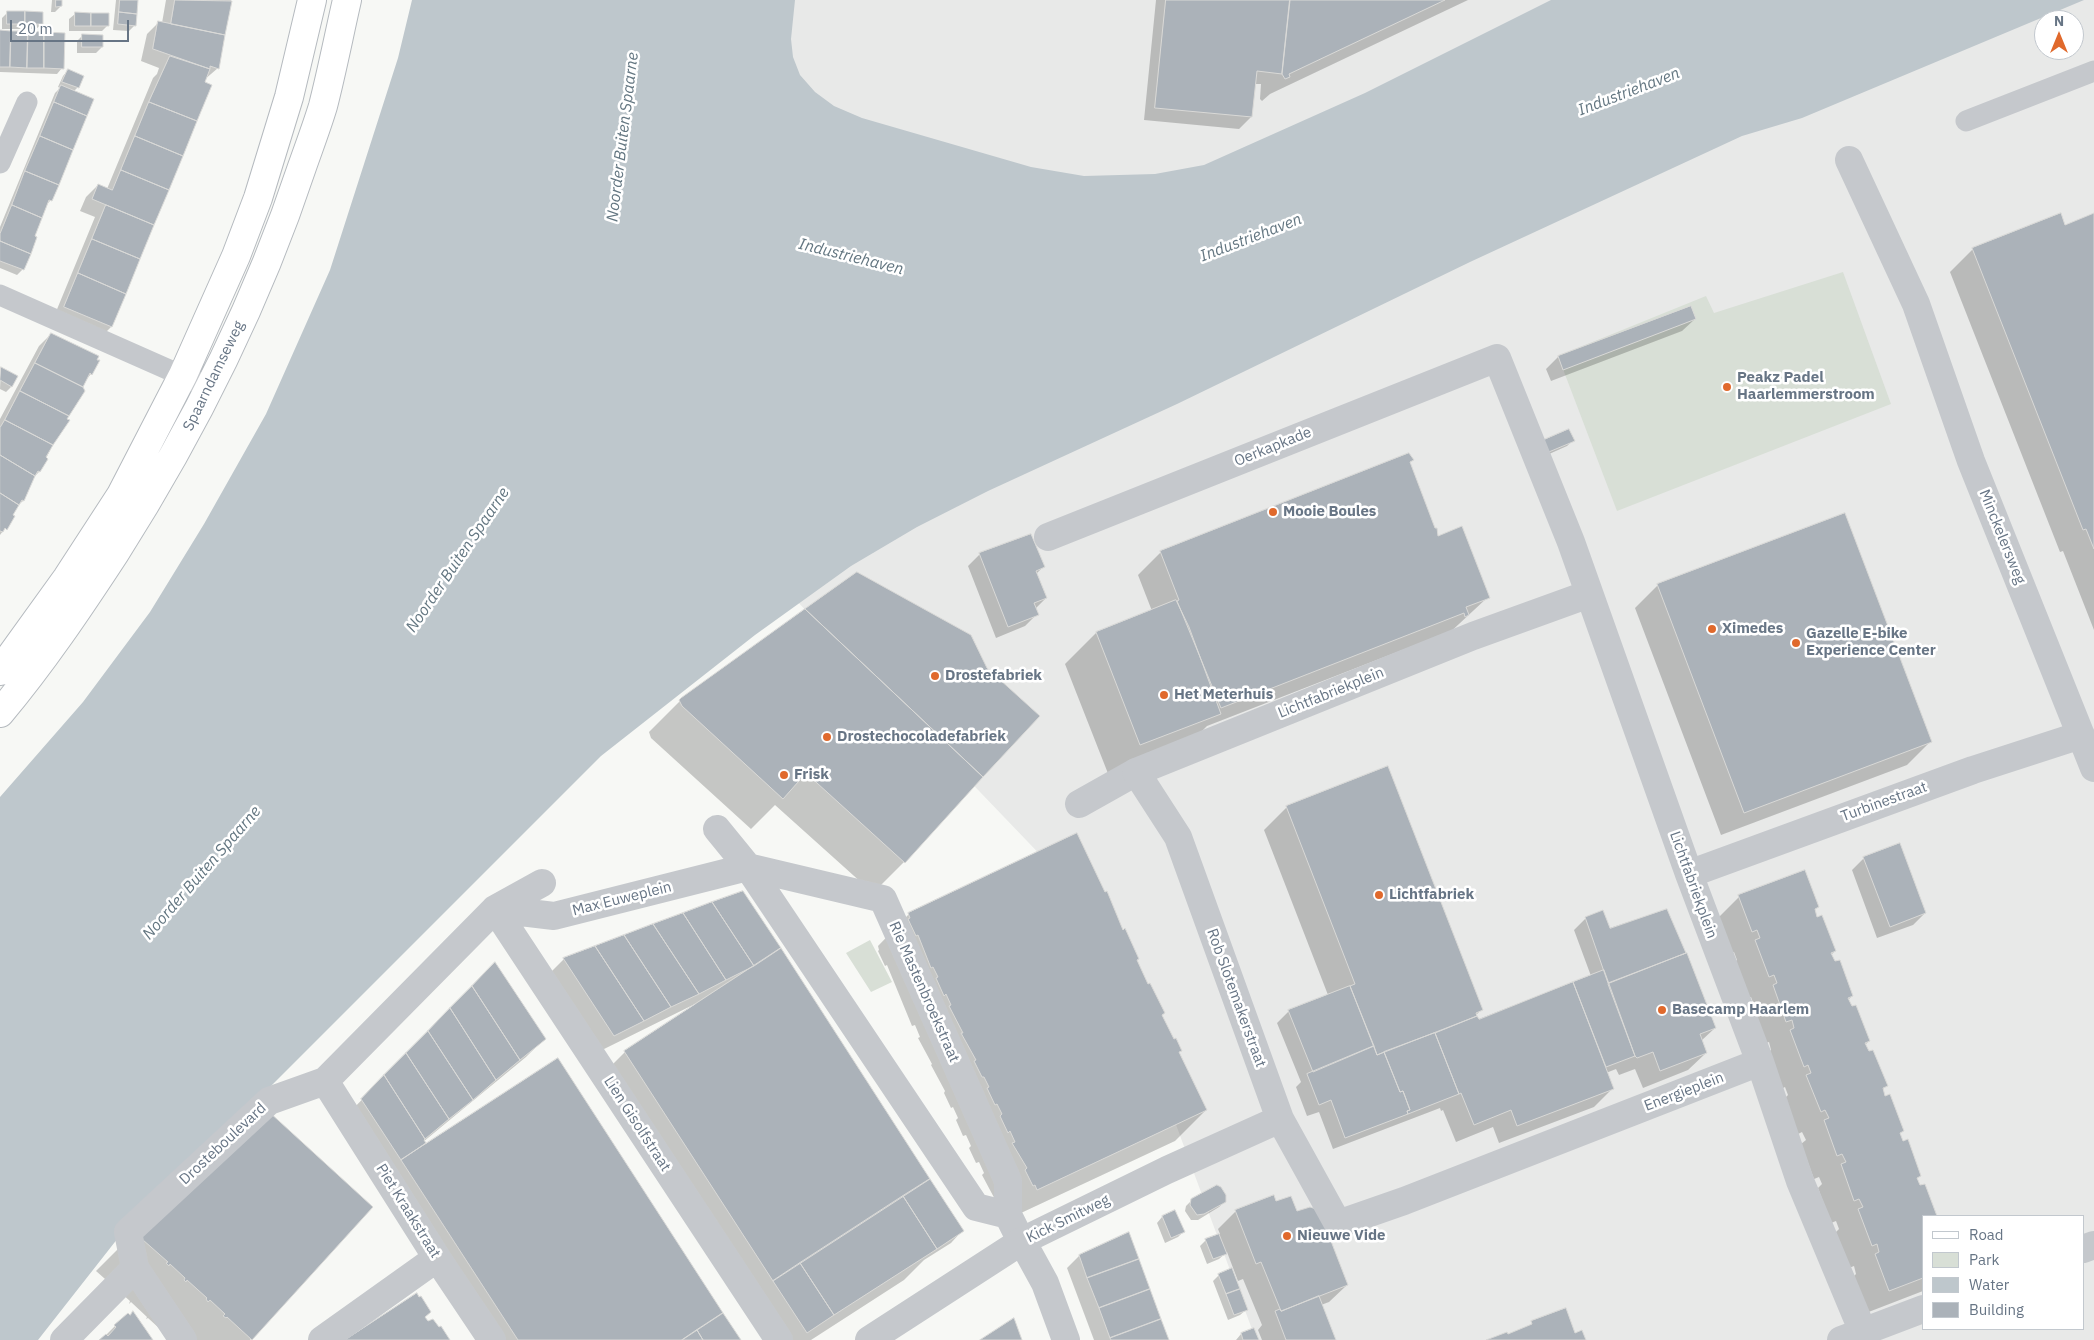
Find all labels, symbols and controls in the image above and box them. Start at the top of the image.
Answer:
scale bar [12,10,131,42]
north arrow [2034,10,2084,60]
text: N [2054,12,2064,30]
text: 20 m [18,19,53,38]
water label: Noorder Buiten Spaarne [603,51,643,223]
water label: Industriehaven [1576,64,1682,120]
water label: Industriehaven [1198,210,1304,266]
water label: Industriehaven [797,235,905,279]
street label: Spaarndamseweg [180,318,248,434]
place label: Peakz Padel Haarlemmerstroom [1737,369,1875,404]
marker: Peakz Padel Haarlemmerstroom [1721,381,1733,393]
street label: Oerkapkade [1232,423,1314,471]
water label: Noorder Buiten Spaarne [402,484,514,636]
street label: Minckelersweg [1975,487,2029,587]
place label: Mooie Boules [1283,503,1376,521]
marker: Mooie Boules [1267,506,1279,518]
place label: Ximedes [1722,620,1783,638]
marker: Ximedes [1706,623,1718,635]
place label: Gazelle E-bike Experience Center [1806,625,1936,660]
marker: Gazelle E-bike Experience Center [1790,637,1802,649]
street label: Lichtfabriekplein [1275,664,1387,722]
place label: Drostefabriek [945,667,1042,685]
marker: Drostefabriek [929,670,941,682]
place label: Het Meterhuis [1174,686,1273,704]
marker: Het Meterhuis [1158,689,1170,701]
place label: Drostechocoladefabriek [837,728,1006,746]
marker: Drostechocoladefabriek [821,731,833,743]
place label: Frisk [794,766,829,784]
marker: Frisk [778,769,790,781]
street label: Turbinestraat [1839,778,1929,826]
water label: Noorder Buiten Spaarne [139,802,265,944]
street label: Lichtfabriekplein [1665,829,1721,941]
street label: Max Euweplein [571,878,673,920]
place label: Lichtfabriek [1389,886,1474,904]
marker: Lichtfabriek [1373,889,1385,901]
street label: Rie Mastenbroekstraat [885,919,963,1065]
street label: Rob Slotemakerstraat [1203,926,1269,1070]
place label: Basecamp Haarlem [1672,1001,1809,1019]
marker: Basecamp Haarlem [1656,1004,1668,1016]
street label: Energieplein [1642,1069,1726,1115]
street label: Lien Gisolfstraat [600,1073,674,1175]
street label: Drosteboulevard [176,1099,270,1189]
street label: Piet Kraakstraat [372,1161,444,1261]
street label: Kick Smitweg [1023,1191,1113,1247]
legend [1922,1215,2084,1330]
text: Road [1969,1225,2004,1244]
place label: Nieuwe Vide [1297,1227,1386,1245]
marker: Nieuwe Vide [1281,1230,1293,1242]
text: Park [1969,1250,1999,1269]
text: Water [1969,1275,2009,1294]
text: Building [1969,1300,2024,1319]

